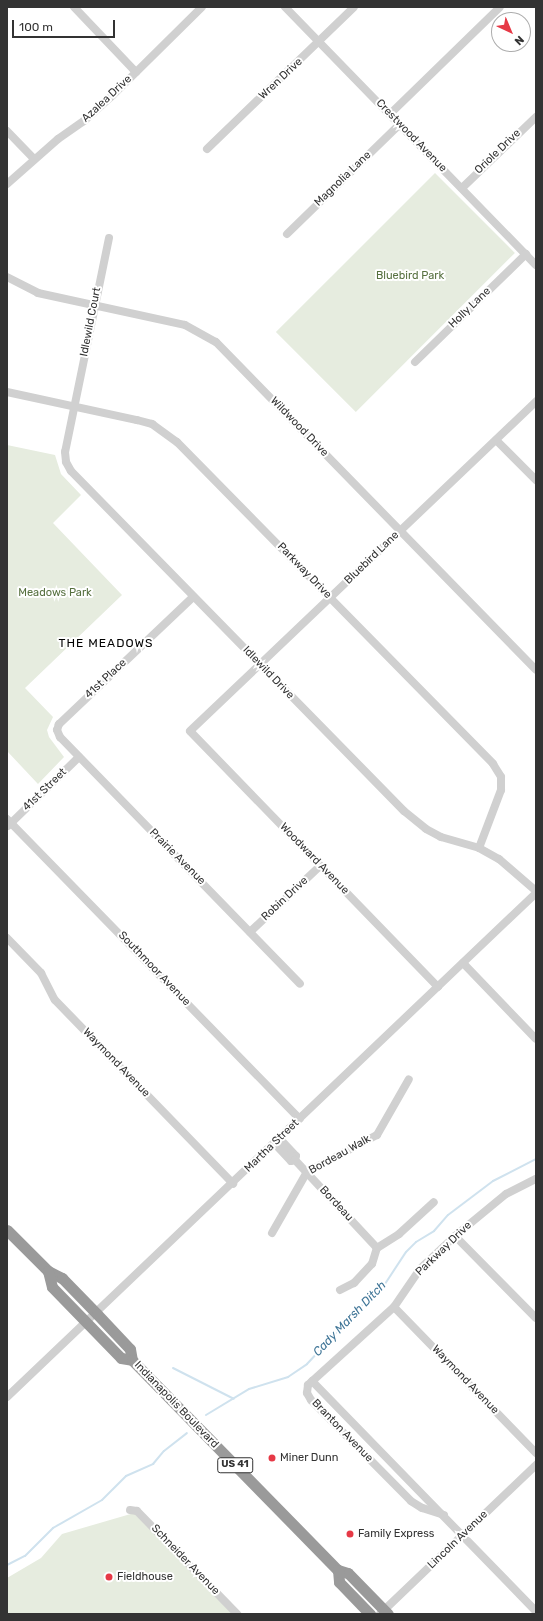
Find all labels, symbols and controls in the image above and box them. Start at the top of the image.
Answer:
scale bar [14,12,117,38]
north arrow [491,12,531,52]
text: 100 m [19,20,53,34]
text: N [512,33,526,48]
street label: Wren Drive [256,56,306,102]
street label: Azalea Drive [79,73,135,125]
street label: Crestwood Avenue [373,97,449,175]
street label: Oriole Drive [472,127,524,177]
street label: Magnolia Lane [312,149,374,209]
park label: Bluebird Park [376,269,444,283]
street label: Holly Lane [446,285,494,331]
street label: Idlewild Court [78,286,104,358]
street label: Wildwood Drive [267,394,331,460]
street label: Bluebird Lane [342,529,402,587]
street label: Parkway Drive [274,540,334,602]
park label: Meadows Park [18,586,92,600]
district label: THE MEADOWS [59,637,153,651]
street label: Idlewild Drive [240,644,296,702]
street label: 41st Place [83,656,129,702]
street label: 41st Street [20,766,70,814]
street label: Woodward Avenue [276,820,352,898]
street label: Prairie Avenue [146,826,208,888]
street label: Robin Drive [259,874,311,924]
street label: Southmoor Avenue [115,929,193,1009]
street label: Waymond Avenue [80,1026,152,1100]
street label: Martha Street [242,1117,302,1175]
street label: Bordeau Walk [307,1133,373,1177]
street label: Bordeau [316,1184,356,1224]
street label: Parkway Drive [413,1219,475,1279]
water label: Cady Marsh Ditch [310,1278,390,1360]
street label: Waymond Avenue [429,1343,501,1417]
street label: Indianapolis Boulevard [131,1359,221,1451]
street label: Branton Avenue [309,1397,375,1465]
place label: Miner Dunn [280,1451,339,1465]
marker: Miner Dunn [267,1453,277,1463]
road number: US 41 [217,1457,253,1473]
street label: Lincoln Avenue [425,1508,491,1572]
street label: Schneider Avenue [148,1522,222,1598]
place label: Family Express [358,1527,435,1541]
marker: Family Express [345,1529,355,1539]
place label: Fieldhouse [117,1570,173,1584]
marker: Fieldhouse [104,1572,114,1582]

